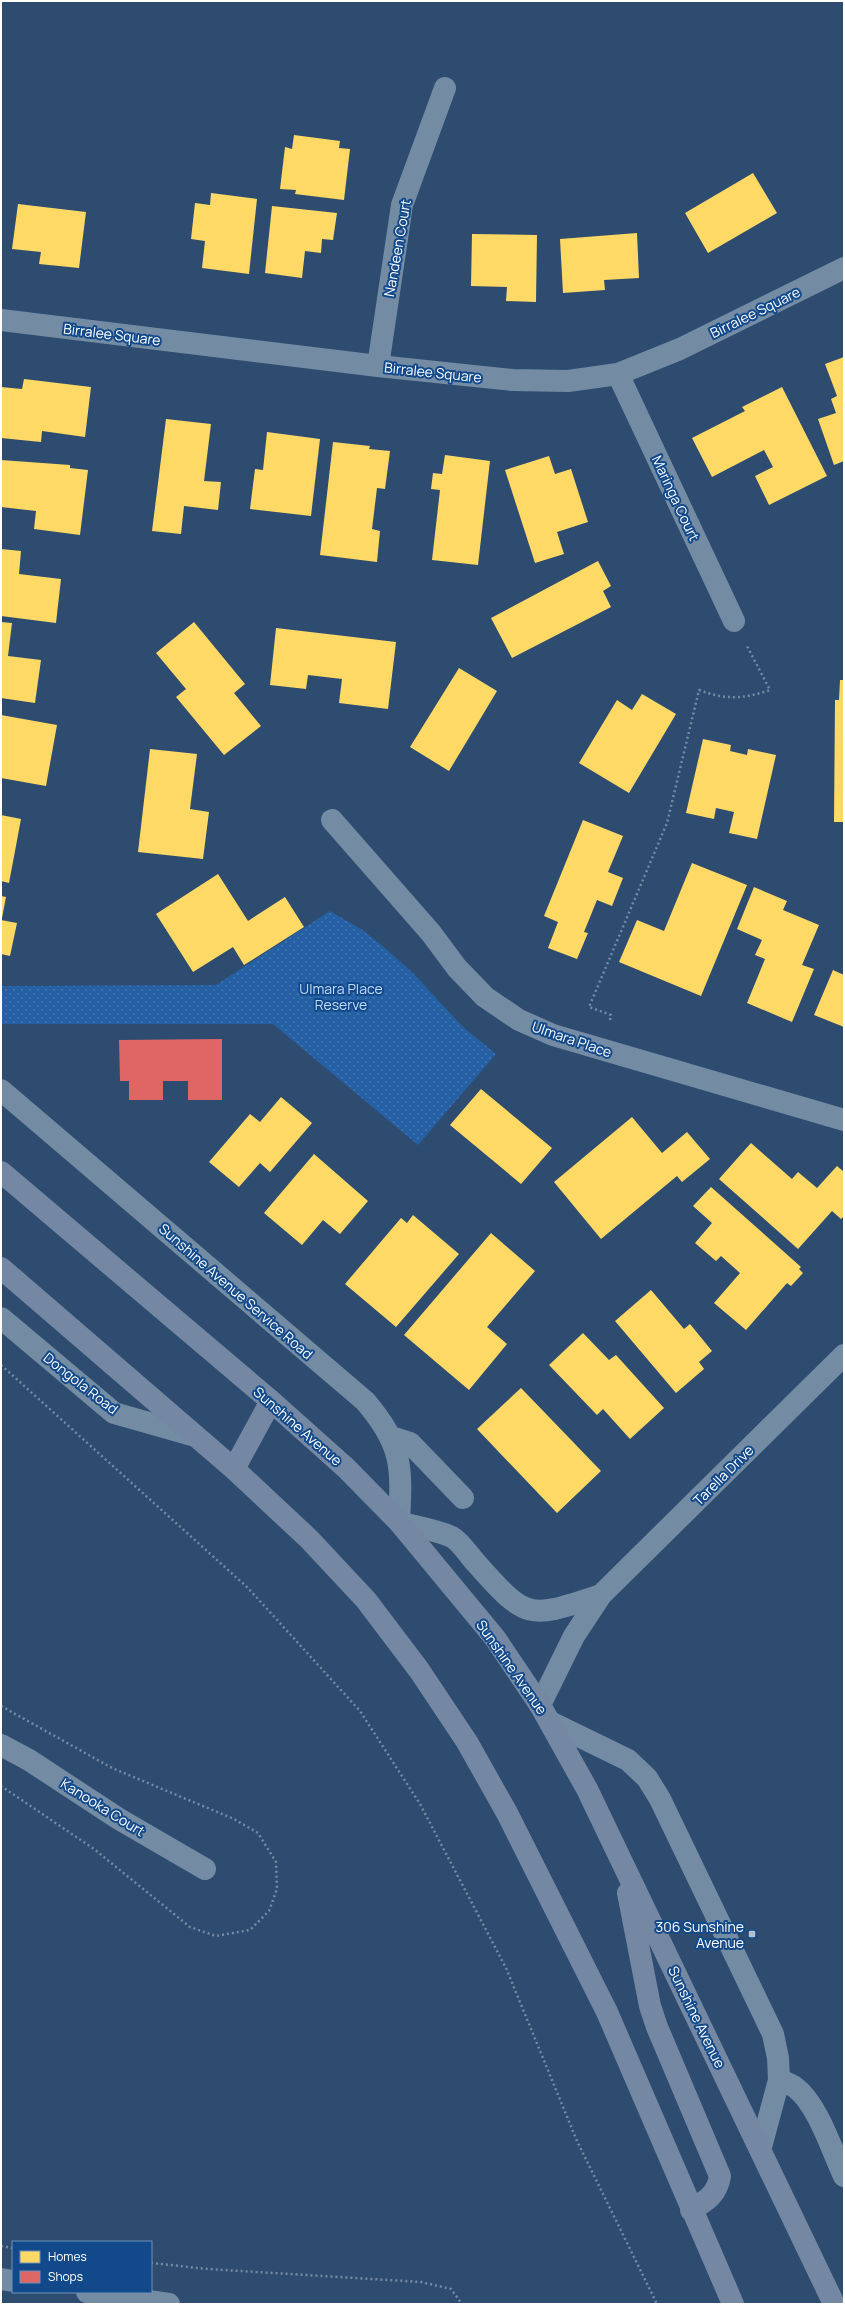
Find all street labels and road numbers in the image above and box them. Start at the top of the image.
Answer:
street label: Nandeen Court [379,197,415,298]
street label: Birralee Square [707,282,803,342]
street label: Birralee Square [62,319,162,349]
street label: Birralee Square [383,357,483,387]
street label: Maringa Court [648,452,704,544]
street label: Ulmara Place [530,1016,614,1062]
street label: Sunshine Avenue Service Road [155,1219,317,1363]
street label: Dongola Road [40,1348,122,1418]
street label: Sunshine Avenue [250,1382,346,1470]
street label: Tarella Drive [689,1441,757,1509]
street label: Sunshine Avenue [472,1616,552,1718]
street label: Kanooka Court [57,1774,149,1841]
street label: Sunshine Avenue [664,1963,730,2071]

